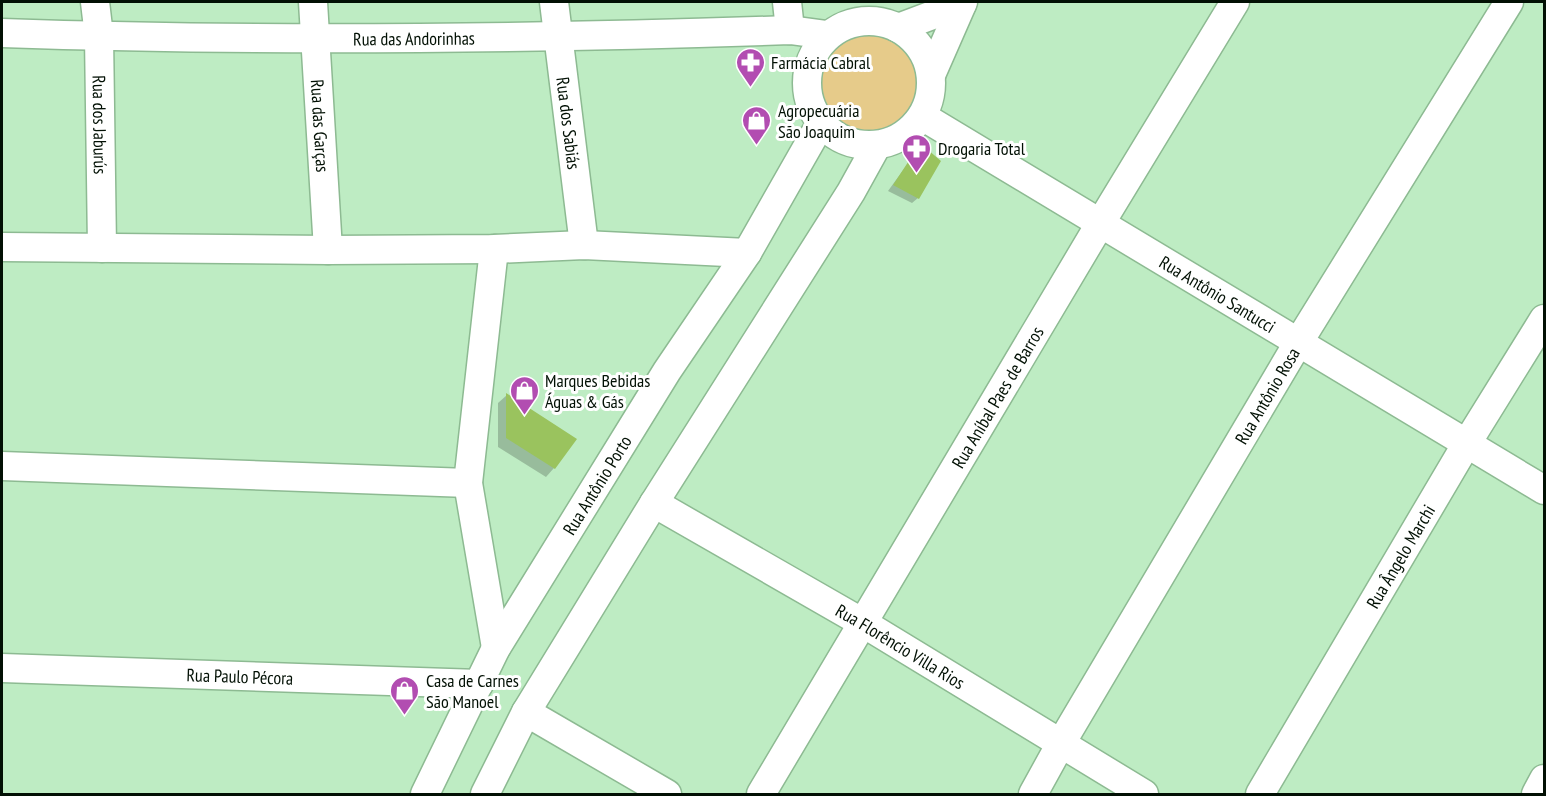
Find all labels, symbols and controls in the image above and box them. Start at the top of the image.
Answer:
street label: Rua das Andorinhas [353,26,475,50]
pharmacy icon: Farmácia Cabral [734,46,766,88]
place label: Farmácia Cabral [771,51,871,74]
street label: Rua dos Jaburús [88,75,112,174]
street label: Rua dos Sabiás [552,76,586,171]
street label: Rua das Garças [306,79,335,173]
place label: Agropecuária São Joaquim [778,99,859,143]
shop icon: Agropecuária São Joaquim [741,104,773,146]
pharmacy icon: Drogaria Total [901,132,933,174]
place label: Drogaria Total [938,137,1026,160]
street label: Rua Antônio Santucci [1155,250,1280,338]
street label: Rua Aníbal Paes de Barros [946,322,1048,472]
street label: Rua Antônio Rosa [1229,343,1304,448]
place label: Marques Bebidas Águas & Gás [545,369,650,413]
shop icon: Marques Bebidas Águas & Gás [508,374,540,416]
street label: Rua Antônio Porto [557,431,636,539]
street label: Rua Ângelo Marchi [1361,500,1440,612]
street label: Rua Florêncio Villa Rios [832,598,969,694]
street label: Rua Paulo Pécora [186,663,294,689]
place label: Casa de Carnes São Manoel [426,669,519,713]
shop icon: Casa de Carnes São Manoel [389,674,421,716]

